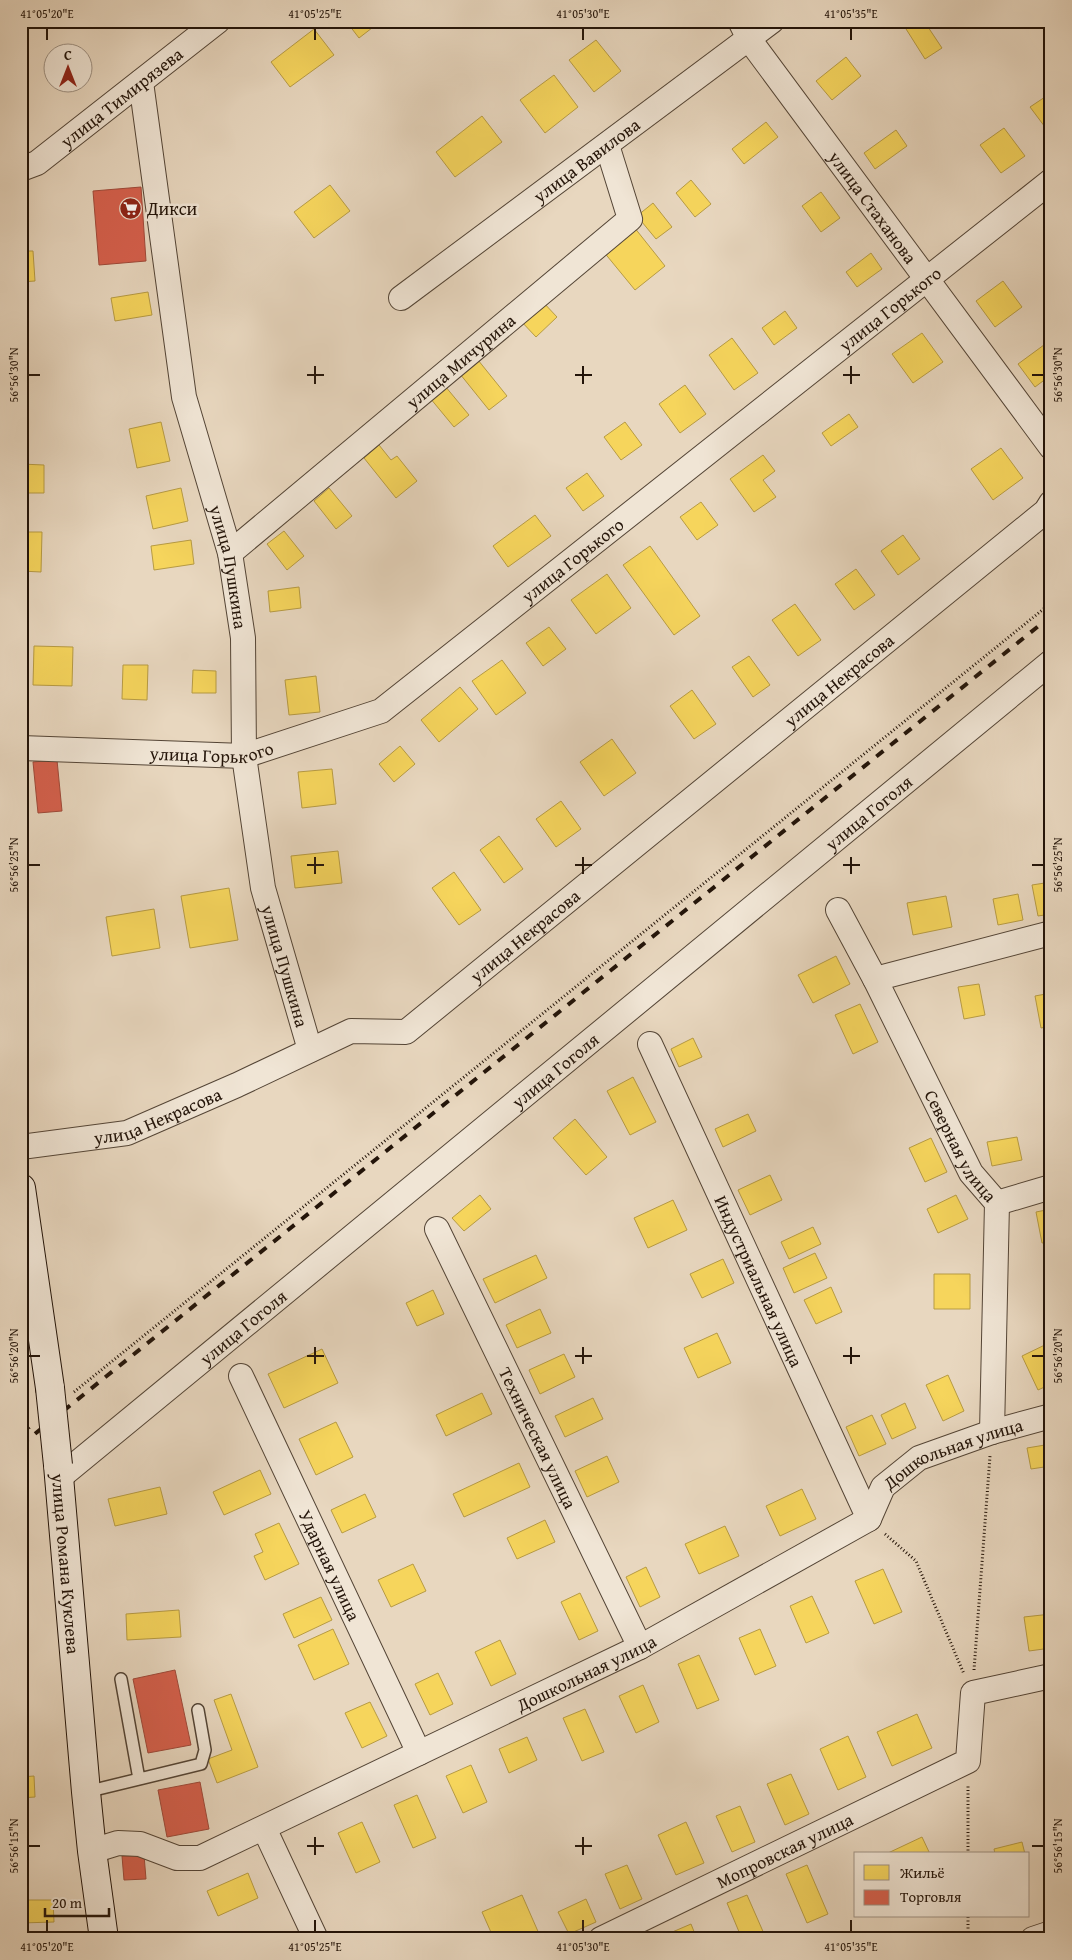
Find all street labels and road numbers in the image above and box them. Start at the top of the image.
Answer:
street label: улица Тимирязева [53,40,189,154]
street label: улица Вавилова [526,111,646,209]
street label: улица Стаханова [822,144,924,269]
street label: улица Горького [832,259,947,358]
street label: улица Мичурина [399,307,521,415]
street label: улица Пушкина [203,501,255,631]
street label: улица Горького [514,511,629,610]
street label: улица Некрасова [777,626,900,734]
street label: улица Горького [148,734,277,770]
street label: улица Гоголя [818,768,918,857]
street label: улица Некрасова [463,882,586,989]
street label: улица Пушкина [255,901,316,1031]
street label: улица Гоголя [504,1026,604,1115]
street label: улица Некрасова [91,1080,226,1151]
street label: Северная улица [918,1085,1004,1208]
street label: Индустриальная улица [708,1191,811,1372]
street label: улица Гоголя [192,1283,292,1372]
street label: Техническая улица [492,1362,584,1514]
street label: Дошкольная улица [876,1411,1026,1496]
street label: улица Романа Куклева [45,1471,88,1656]
street label: Ударная улица [292,1505,368,1625]
street label: Дошкольная улица [511,1627,661,1718]
street label: Мопровская улица [712,1805,858,1895]

